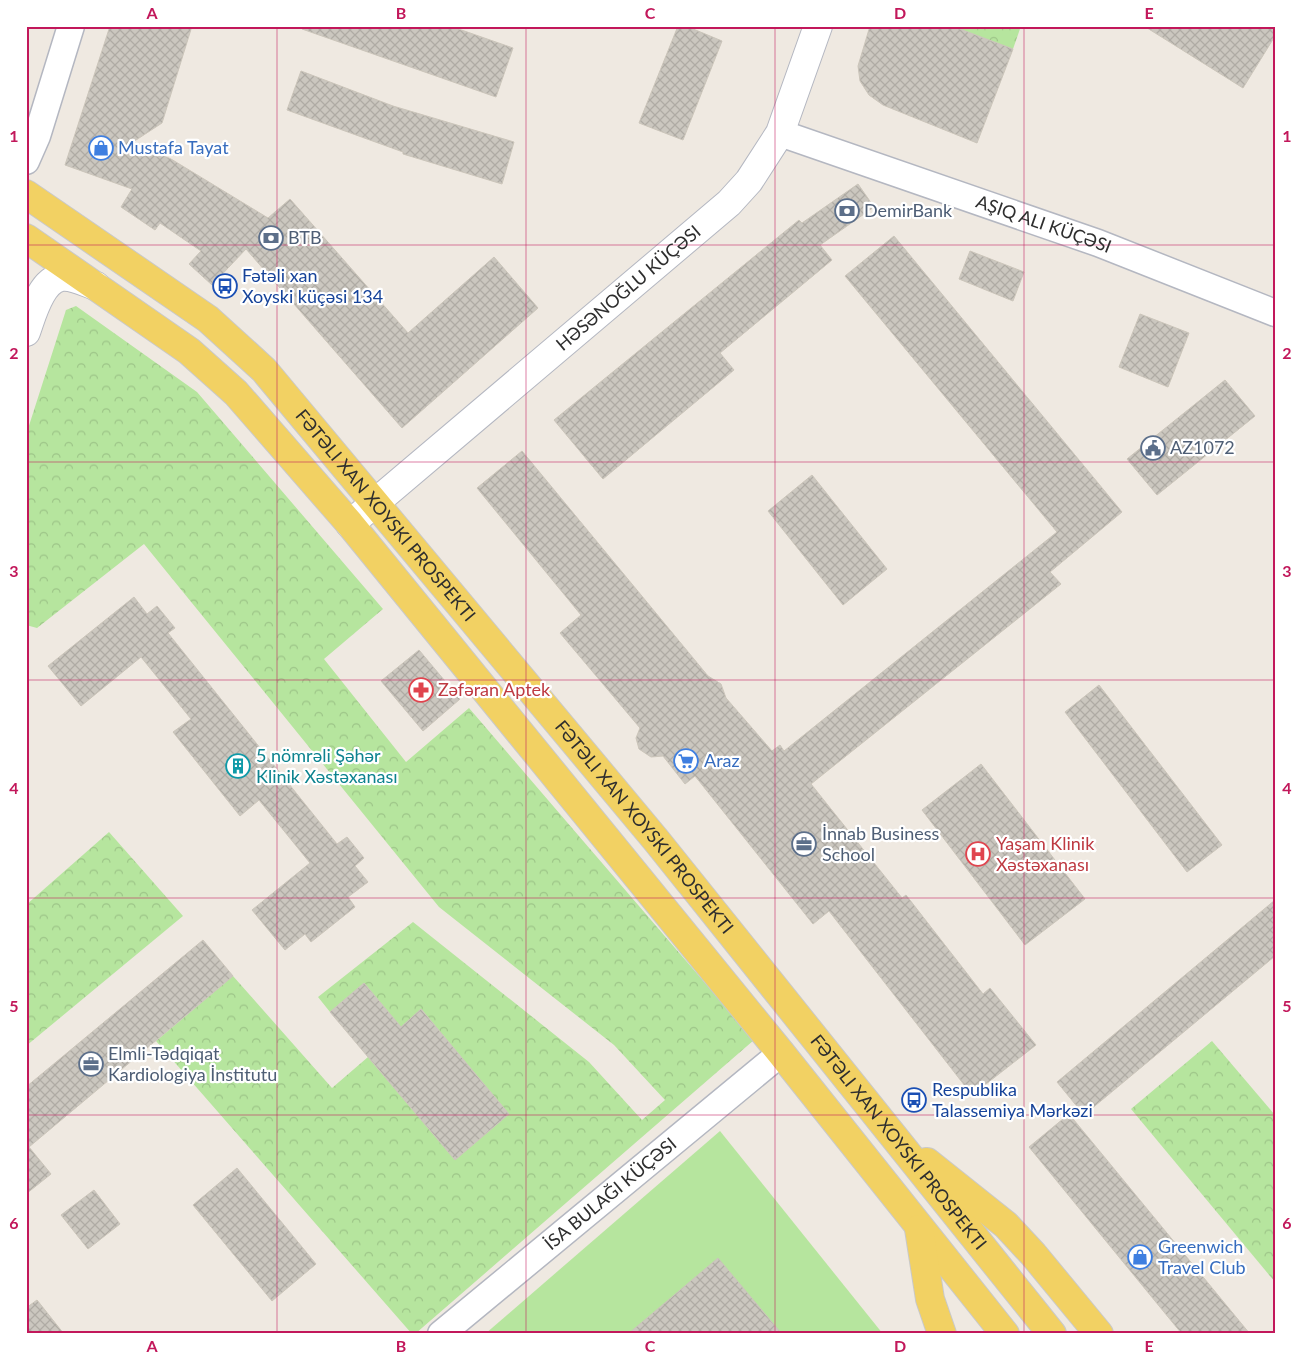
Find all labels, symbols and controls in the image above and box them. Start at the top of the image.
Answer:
text: A [145,3,158,22]
text: B [396,3,406,22]
text: C [645,3,656,22]
text: D [894,3,906,22]
text: E [1144,3,1154,22]
text: 1 [9,126,19,145]
text: 1 [1282,126,1292,145]
shop icon: Mustafa Tayat [88,135,114,161]
place label: Mustafa Tayat [118,136,229,158]
street label: AŞIQ ALI KÜÇƏSI [974,190,1115,257]
bank icon: DemirBank [834,198,860,224]
place label: DemirBank [864,199,953,221]
street label: HƏSƏNOĞLU KÜÇƏSI [551,220,705,355]
bank icon: BTB [258,225,284,251]
place label: BTB [288,226,322,248]
place label: Fətəli xan Xoyski küçəsi 134 [242,264,383,307]
bus stop icon: Fətəli xan Xoyski küçəsi 134 [212,273,238,299]
text: 2 [9,343,19,362]
text: 2 [1282,343,1292,362]
street label: FƏTƏLI XAN XOYSKI PROSPEKTI [291,404,481,625]
public building icon: AZ1072 [1140,435,1166,461]
place label: AZ1072 [1170,436,1235,458]
text: 3 [9,561,19,580]
text: 3 [1282,561,1292,580]
pharmacy icon: Zəfəran Aptek [408,677,434,703]
place label: Zəfəran Aptek [438,678,551,700]
street label: FƏTƏLI XAN XOYSKI PROSPEKTI [551,715,739,938]
place label: 5 nömrəli Şəhər Klinik Xəstəxanası [256,744,398,787]
supermarket icon: Araz [673,748,699,774]
place label: Araz [704,749,740,771]
building icon: 5 nömrəli Şəhər Klinik Xəstəxanası [225,753,251,779]
text: 4 [9,778,19,797]
text: 4 [1282,778,1292,797]
place label: İnnab Business School [822,822,940,865]
office icon: İnnab Business School [791,831,817,857]
place label: Yaşam Klinik Xəstəxanası [996,832,1095,875]
hospital icon: Yaşam Klinik Xəstəxanası [965,841,991,867]
text: 5 [9,996,19,1015]
text: 5 [1282,996,1292,1015]
street label: FƏTƏLI XAN XOYSKI PROSPEKTI [806,1030,992,1254]
place label: Elmli-Tədqiqat Kardiologiya İnstitutu [108,1042,277,1085]
office icon: Elmli-Tədqiqat Kardiologiya İnstitutu [78,1051,104,1077]
place label: Respublika Talassemiya Mərkəzi [932,1078,1093,1121]
bus stop icon: Respublika Talassemiya Mərkəzi [901,1087,927,1113]
street label: İSA BULAĞI KÜÇƏSI [539,1132,680,1254]
text: 6 [9,1213,19,1232]
text: 6 [1282,1213,1292,1232]
place label: Greenwich Travel Club [1158,1235,1246,1278]
shop icon: Greenwich Travel Club [1127,1244,1153,1270]
text: A [145,1336,158,1355]
text: B [396,1336,406,1355]
text: C [645,1336,656,1355]
text: D [894,1336,906,1355]
text: E [1144,1336,1154,1355]

